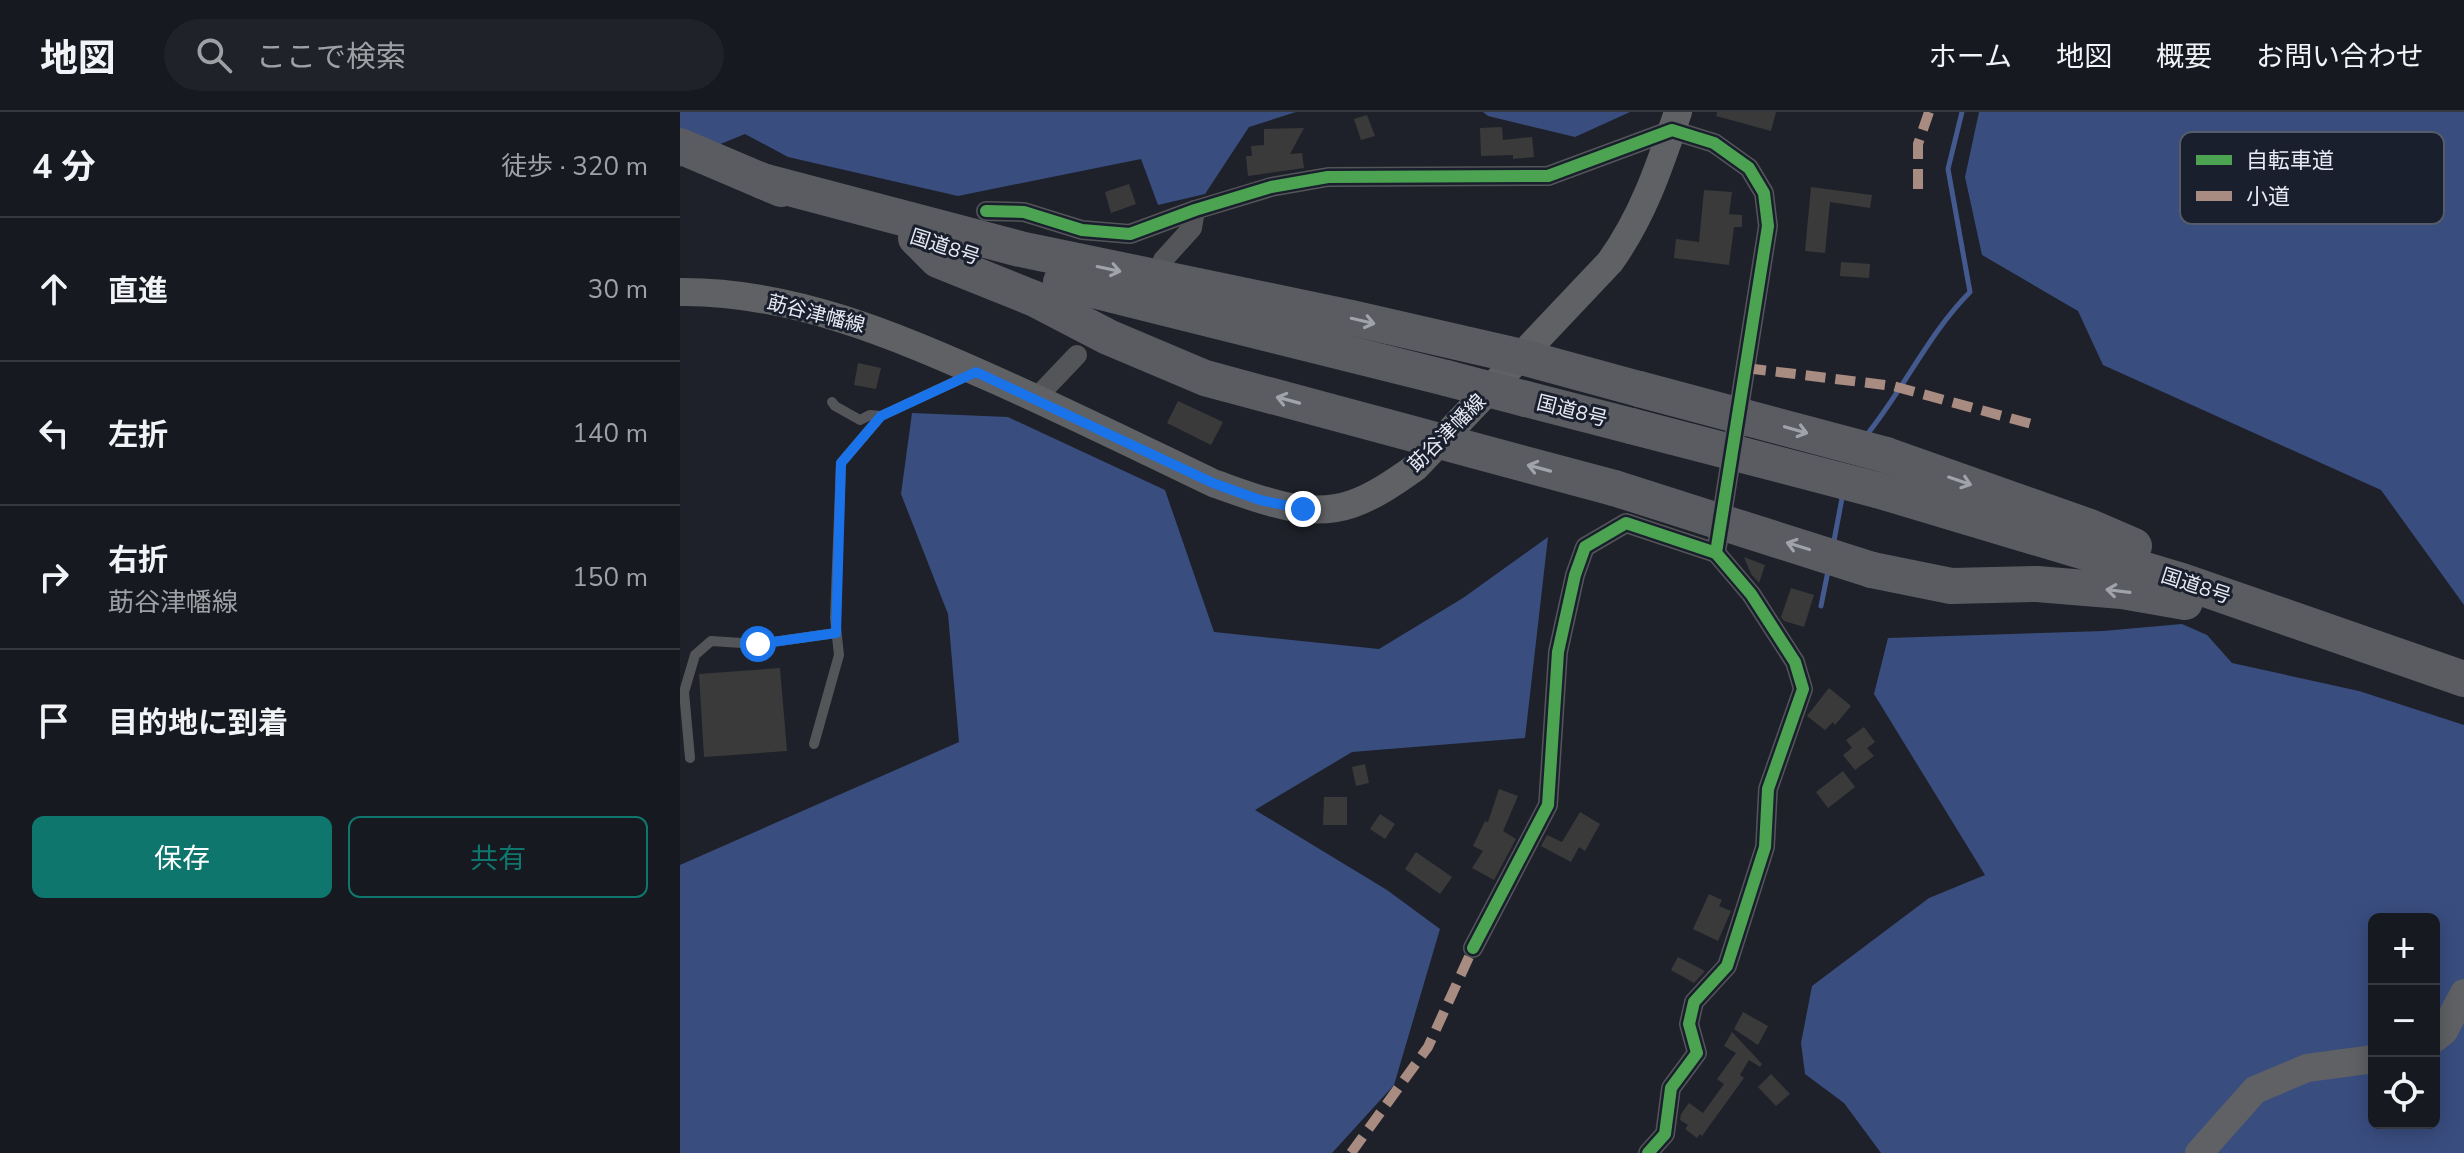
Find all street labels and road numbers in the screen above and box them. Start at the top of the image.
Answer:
street label: 国道8号 [907,223,983,271]
street label: 莇谷津幡線 [764,289,868,339]
street label: 莇谷津幡線 [1402,388,1492,478]
street label: 国道8号 [1534,389,1610,433]
street label: 国道8号 [2158,562,2234,610]

